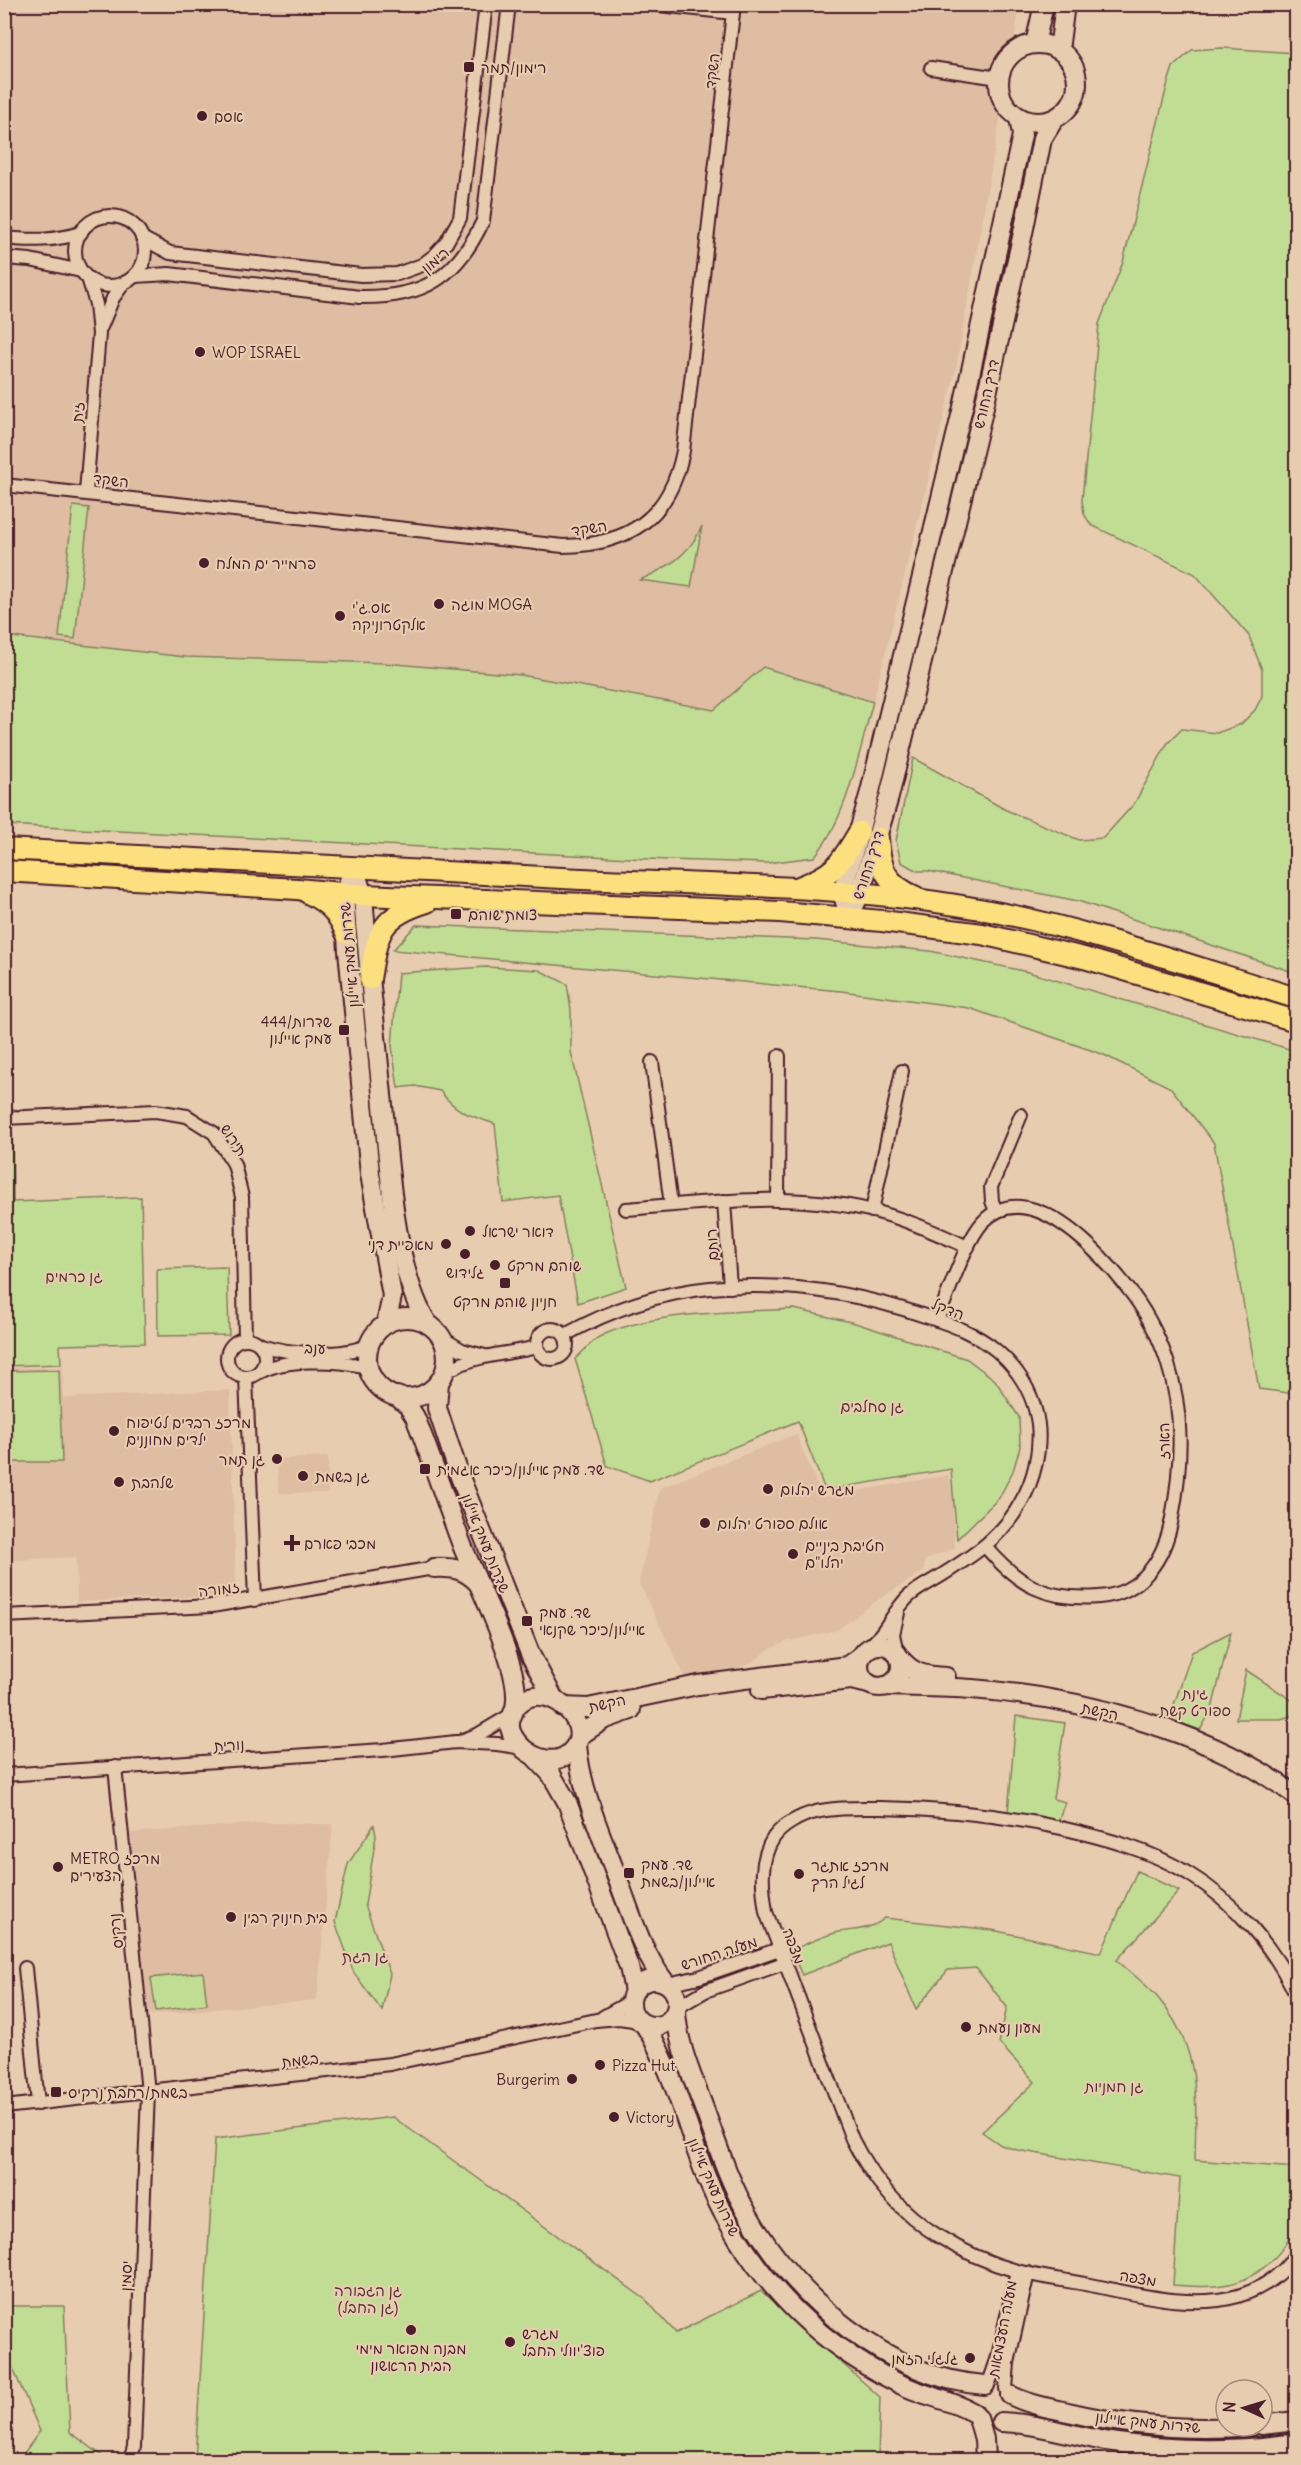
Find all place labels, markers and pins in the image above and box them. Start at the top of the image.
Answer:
place label: רימון/תמר [481,58,547,78]
marker: רימון/תמר [462,60,476,74]
place label: אסם [214,107,243,126]
marker: אסם [195,109,209,123]
place label: WOP ISRAEL [212,343,301,362]
marker: WOP ISRAEL [193,345,207,359]
place label: פרמייר ים המלח [216,554,316,573]
marker: פרמייר ים המלח [197,556,211,570]
place label: מוגה MOGA [451,595,532,614]
marker: מוגה MOGA [432,597,446,611]
place label: אס.ג'י אלקטרוניקה [352,598,426,634]
marker: אס.ג'י אלקטרוניקה [333,609,347,623]
place label: צומת שוהם [468,905,537,924]
marker: צומת שוהם [449,907,463,921]
place label: 444/שדרות עמק איילון [261,1012,332,1048]
marker: 444/שדרות עמק איילון [337,1023,351,1037]
place label: דואר ישראל [482,1222,554,1241]
marker: דואר ישראל [463,1224,477,1238]
place label: מאפיית דני [368,1235,434,1254]
marker: מאפיית דני [439,1237,453,1251]
marker: גלידוש [458,1247,472,1261]
place label: שוהם מרקט [507,1256,582,1275]
marker: שוהם מרקט [488,1258,502,1272]
place label: גלידוש [446,1263,484,1282]
marker: חניון שוהם מרקט [498,1276,512,1290]
place label: חניון שוהם מרקט [453,1292,557,1311]
place label: מרכז רבדים לטיפוח ילדים מחוננים [126,1413,251,1449]
marker: מרכז רבדים לטיפוח ילדים מחוננים [107,1424,121,1438]
place label: גן תמר [219,1450,265,1469]
marker: גן תמר [270,1452,284,1466]
place label: שד. עמק איילון/כיכר אגמית [436,1460,605,1479]
marker: שד. עמק איילון/כיכר אגמית [418,1462,432,1476]
place label: גן בשמת [314,1467,370,1486]
marker: גן בשמת [296,1469,310,1483]
place label: שלהבת [131,1473,174,1492]
marker: שלהבת [112,1475,126,1489]
place label: מגרש יהלום [780,1480,854,1499]
marker: מגרש יהלום [761,1482,775,1496]
place label: אולם ספורט יהלום [717,1514,828,1533]
marker: אולם ספורט יהלום [698,1516,712,1530]
place label: מכבי פארם [304,1534,376,1553]
marker: מכבי פארם [285,1536,299,1550]
place label: חטיבת ביניים יהלו"ם [805,1536,885,1572]
marker: חטיבת ביניים יהלו"ם [786,1547,800,1561]
place label: שד. עמק איילון/כיכר שקנאי [539,1603,645,1640]
marker: שד. עמק איילון/כיכר שקנאי [520,1614,534,1628]
place label: METRO מרכז הצעירים [70,1849,160,1885]
place label: שד. עמק איילון/בשמת [640,1855,716,1891]
place label: מרכז אתגר לגיל הרך [811,1856,889,1892]
marker: METRO מרכז הצעירים [51,1860,65,1874]
marker: שד. עמק איילון/בשמת [622,1866,636,1880]
marker: מרכז אתגר לגיל הרך [792,1867,806,1881]
place label: בית חינוך רבין [243,1908,328,1927]
marker: בית חינוך רבין [224,1910,238,1924]
place label: מעון נעמת [977,2018,1041,2037]
marker: מעון נעמת [959,2020,973,2034]
place label: Pizza Hut [612,2056,675,2075]
marker: Pizza Hut [593,2058,607,2072]
place label: Burgerim [496,2070,560,2089]
marker: Burgerim [565,2072,579,2086]
place label: בשמת/רחבת נרקיס [68,2083,188,2102]
marker: בשמת/רחבת נרקיס [49,2085,63,2099]
place label: Victory [626,2108,675,2127]
marker: Victory [607,2110,621,2124]
marker: מבנה מפואר מימי הבית הראשון [404,2323,418,2337]
place label: מגרש פוצ'יוולי החבל [522,2324,605,2360]
marker: מגרש פוצ'יוולי החבל [503,2335,517,2349]
place label: מבנה מפואר מימי הבית הראשון [355,2339,467,2375]
place label: גלגלי הזמן [891,2349,958,2368]
marker: גלגלי הזמן [963,2351,977,2365]

